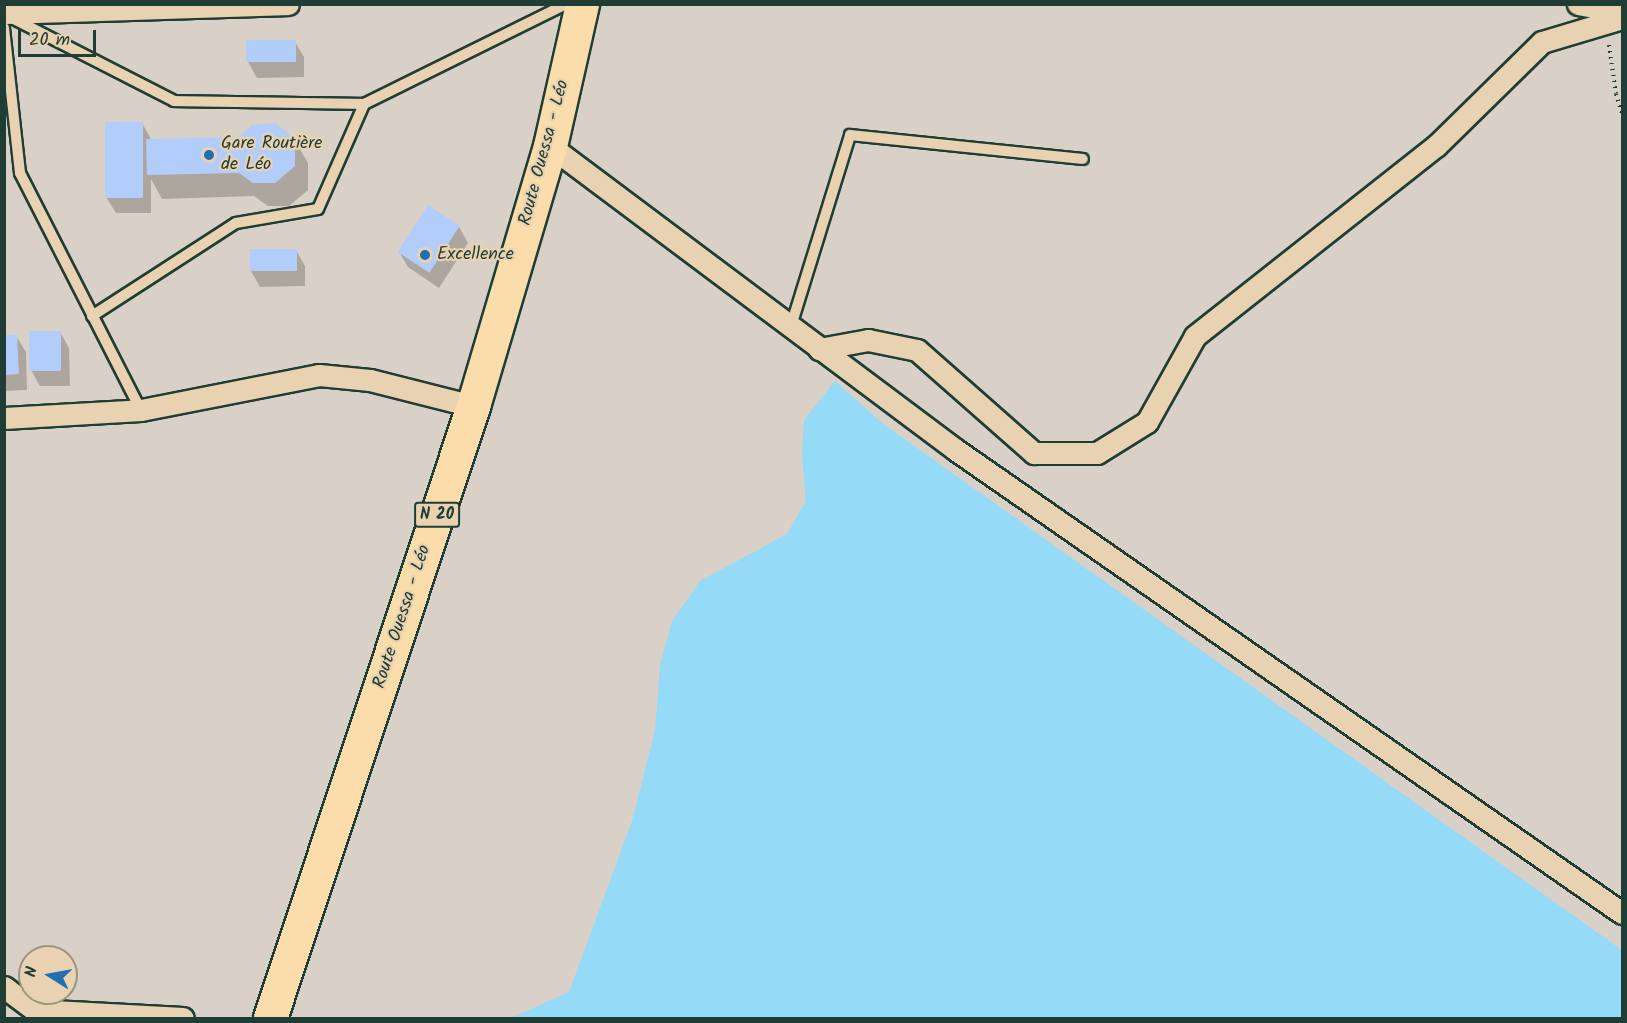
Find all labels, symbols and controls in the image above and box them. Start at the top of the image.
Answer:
scale bar [21,18,99,56]
text: 20 m [29,26,70,55]
street label: Route Ouessa - Léo [515,78,575,228]
place label: Gare Routière de Léo [221,134,322,176]
marker: Gare Routière de Léo [202,148,216,162]
place label: Excellence [437,244,514,266]
marker: Excellence [418,248,432,262]
road number: N 20 [413,502,461,528]
street label: Route Ouessa - Léo [370,542,436,692]
north arrow [18,945,78,1005]
text: N [19,965,45,979]

